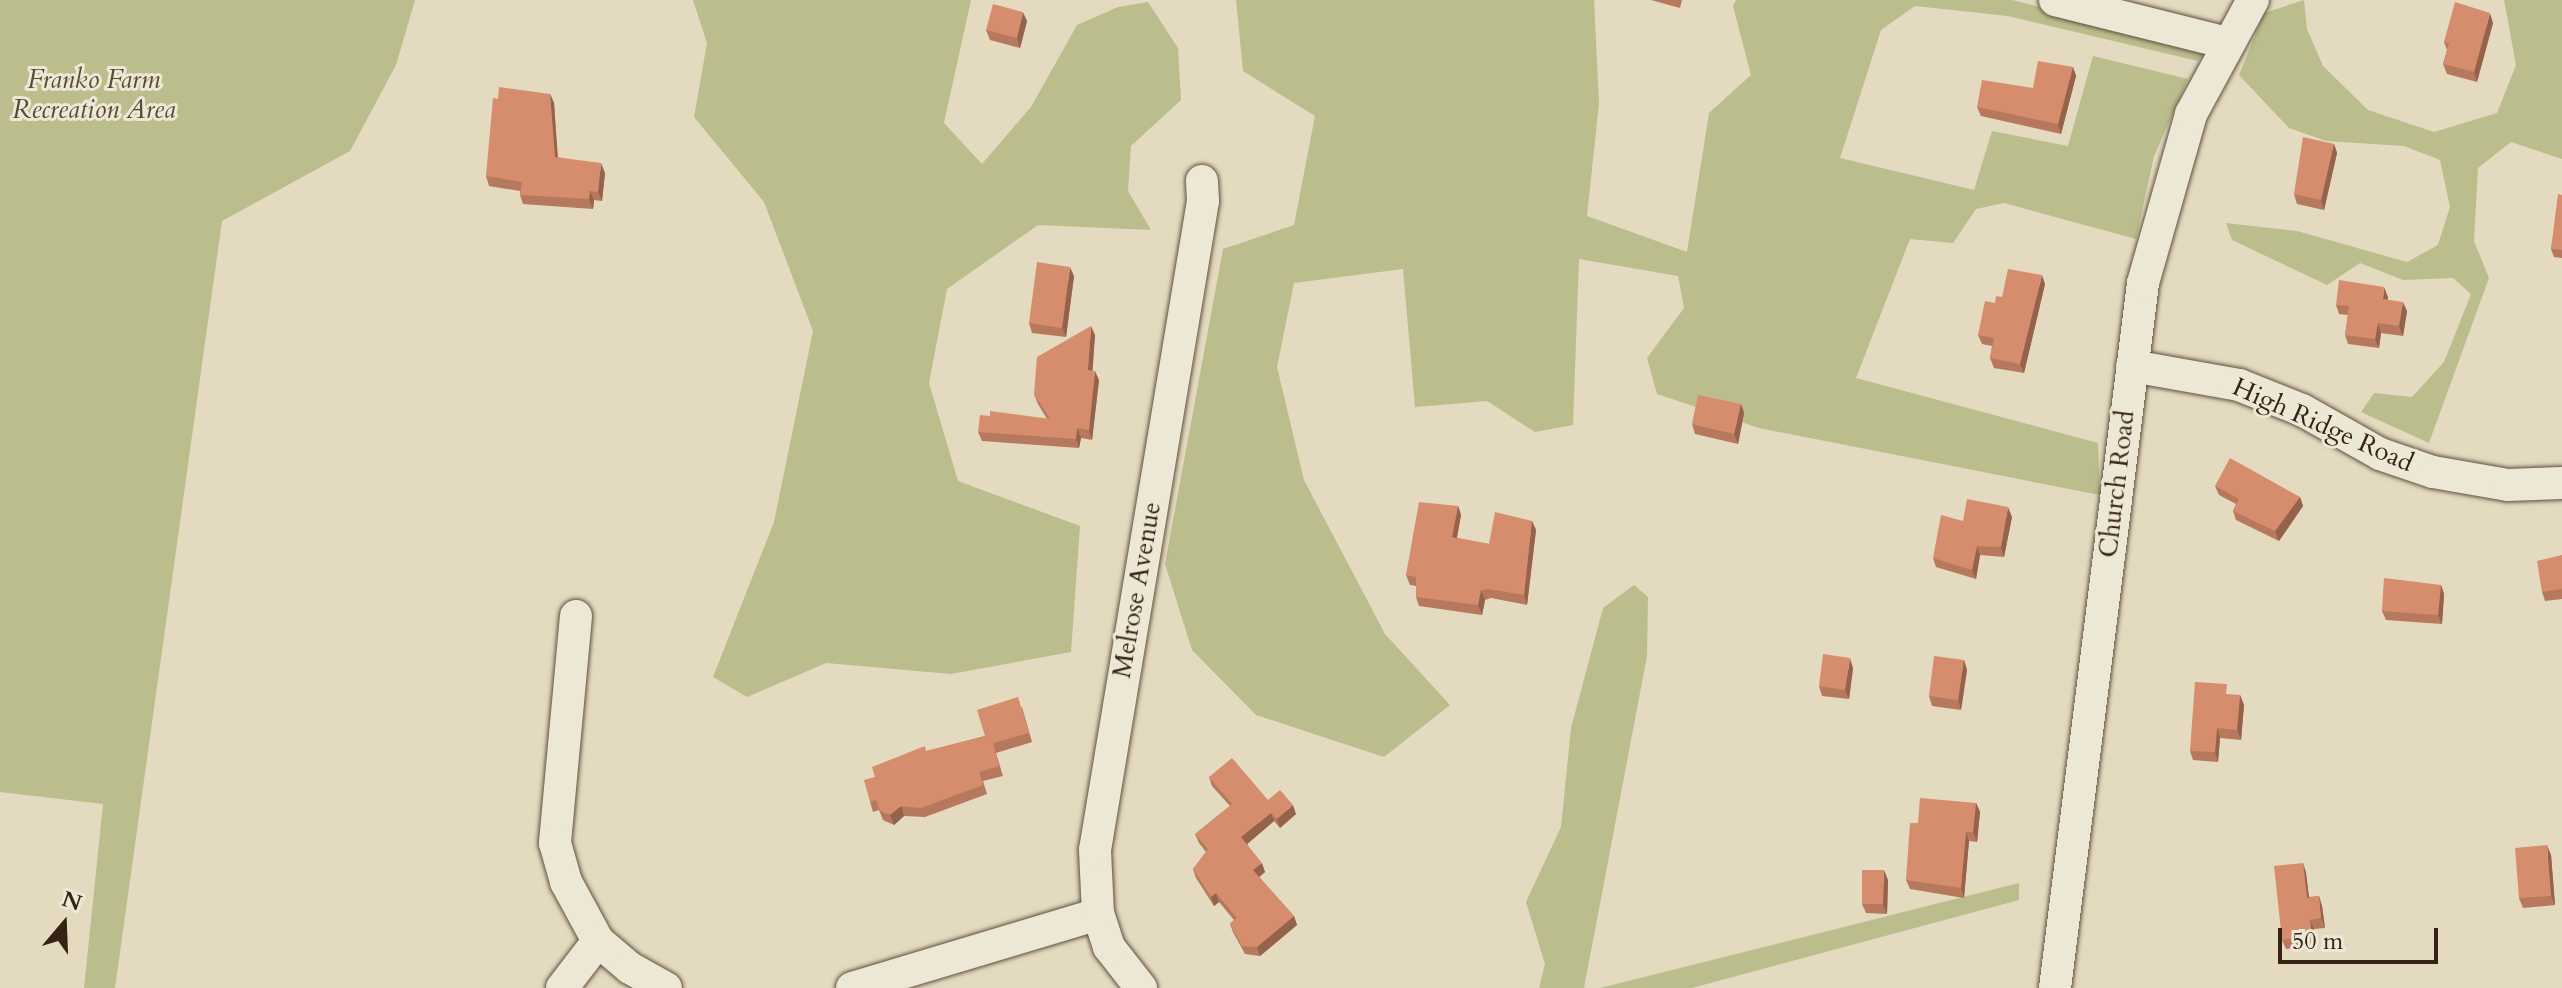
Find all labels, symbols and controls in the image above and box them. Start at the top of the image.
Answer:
park label: Franko Farm Recreation Area [12,64,176,126]
street label: High Ridge Road [2228,371,2418,479]
street label: Church Road [2092,409,2142,559]
street label: Melrose Avenue [1106,500,1168,680]
north arrow [24,884,104,964]
text: N [58,884,86,919]
scale bar [2282,912,2442,962]
text: 50 m [2292,925,2343,958]

